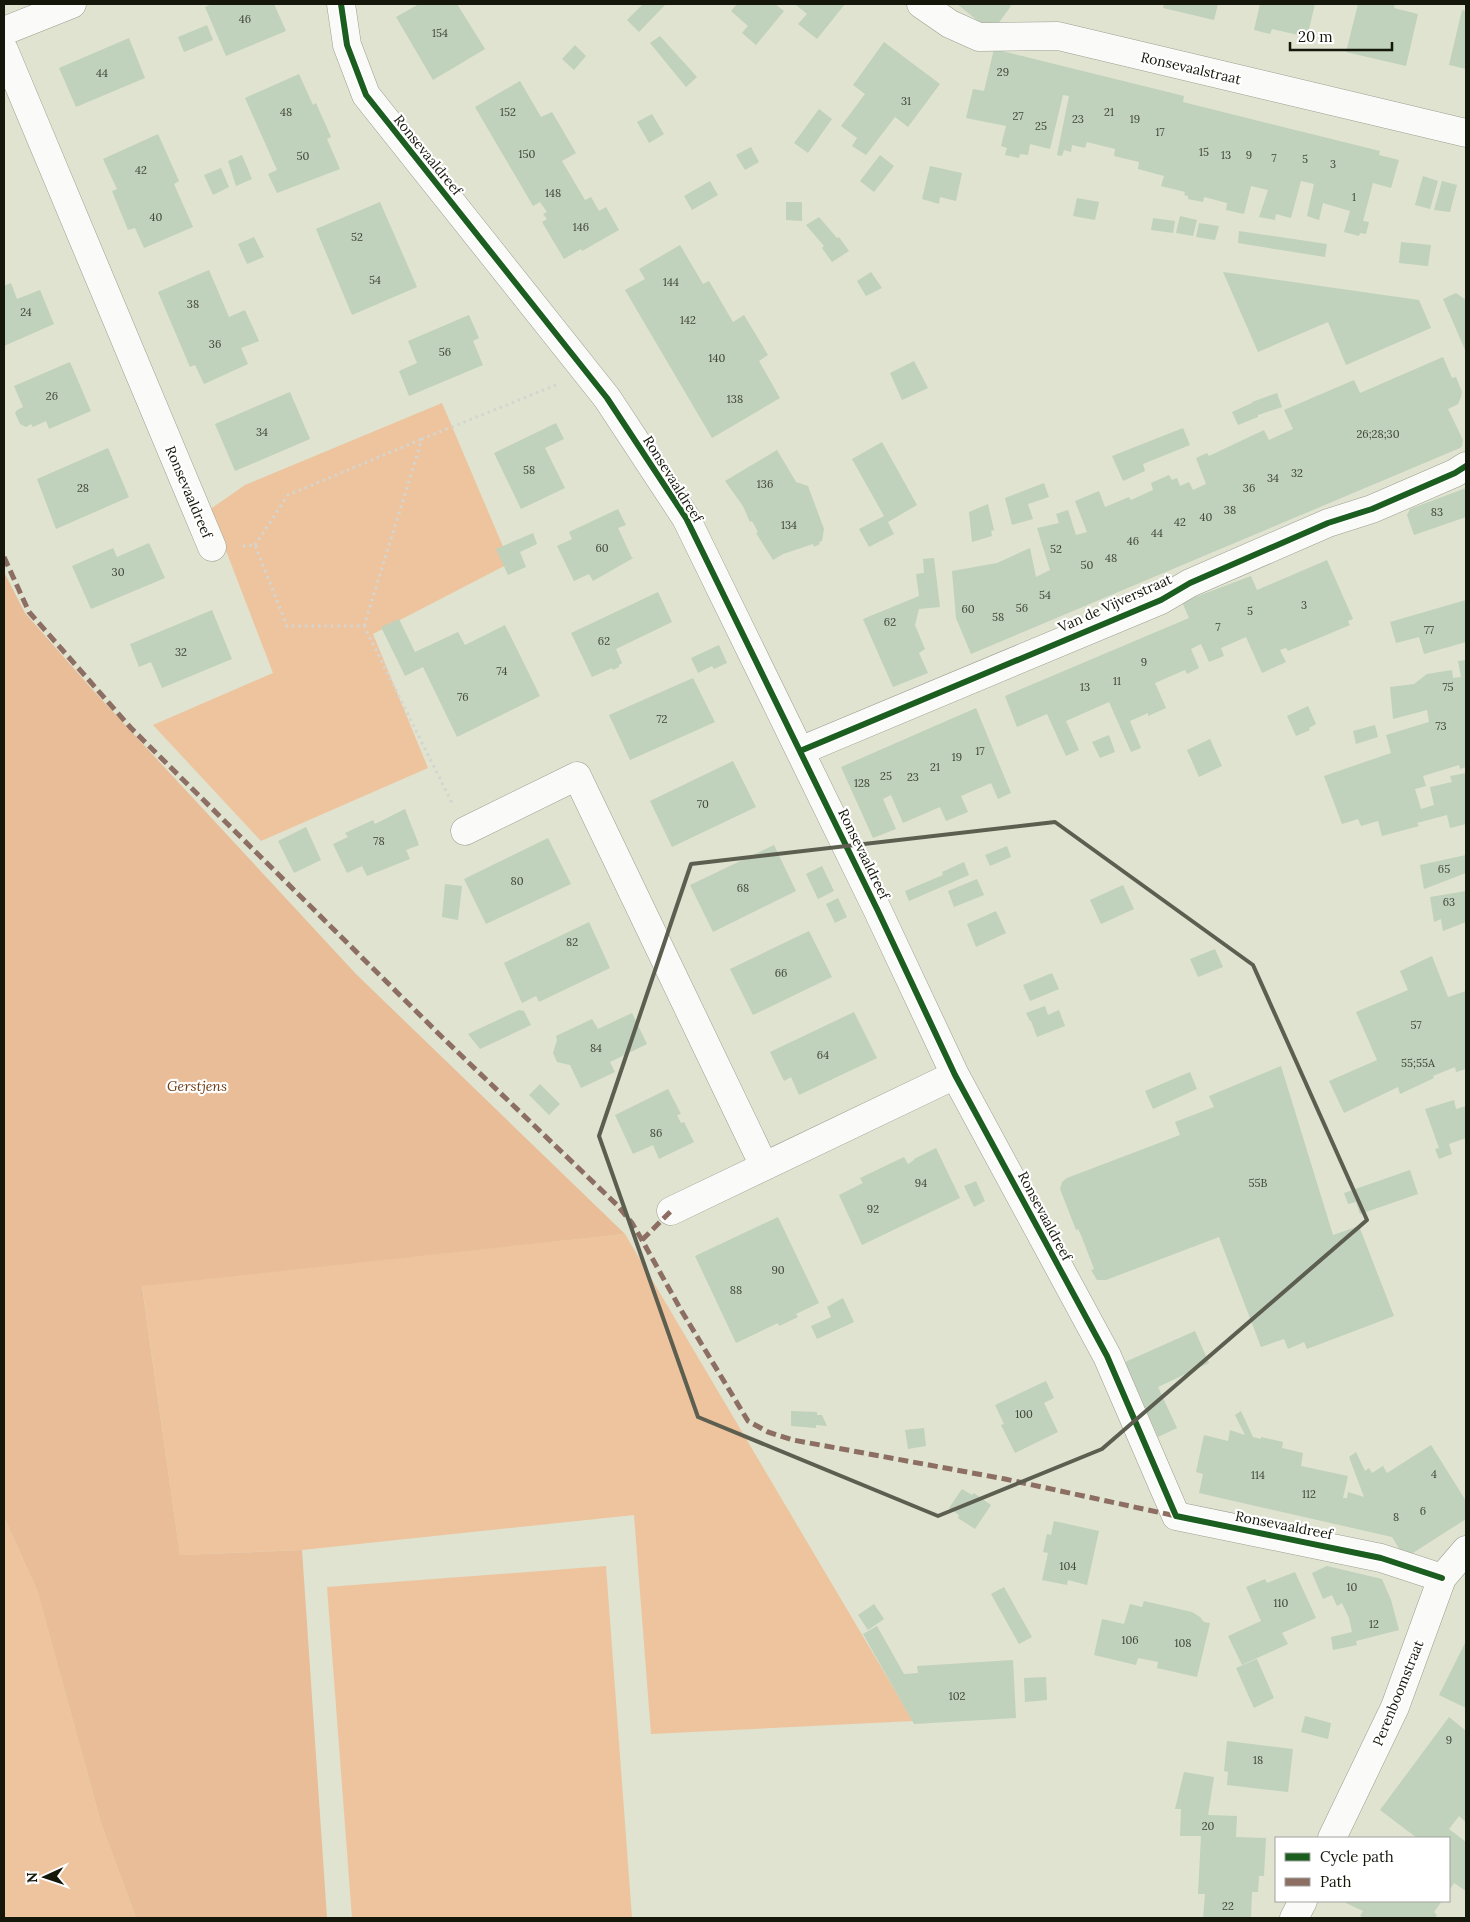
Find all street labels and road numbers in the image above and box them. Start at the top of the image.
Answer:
street label: Ronsevaalstraat [1139,48,1243,88]
street label: Ronsevaaldreef [390,111,467,200]
street label: Ronsevaaldreef [639,432,707,527]
street label: Ronsevaaldreef [161,443,217,542]
street label: Van de Vijverstraat [1054,570,1175,637]
street label: Ronsevaaldreef [834,806,894,903]
street label: Ronsevaaldreef [1014,1168,1077,1265]
street label: Ronsevaaldreef [1234,1507,1335,1543]
street label: Perenboomstraat [1369,1637,1428,1749]

